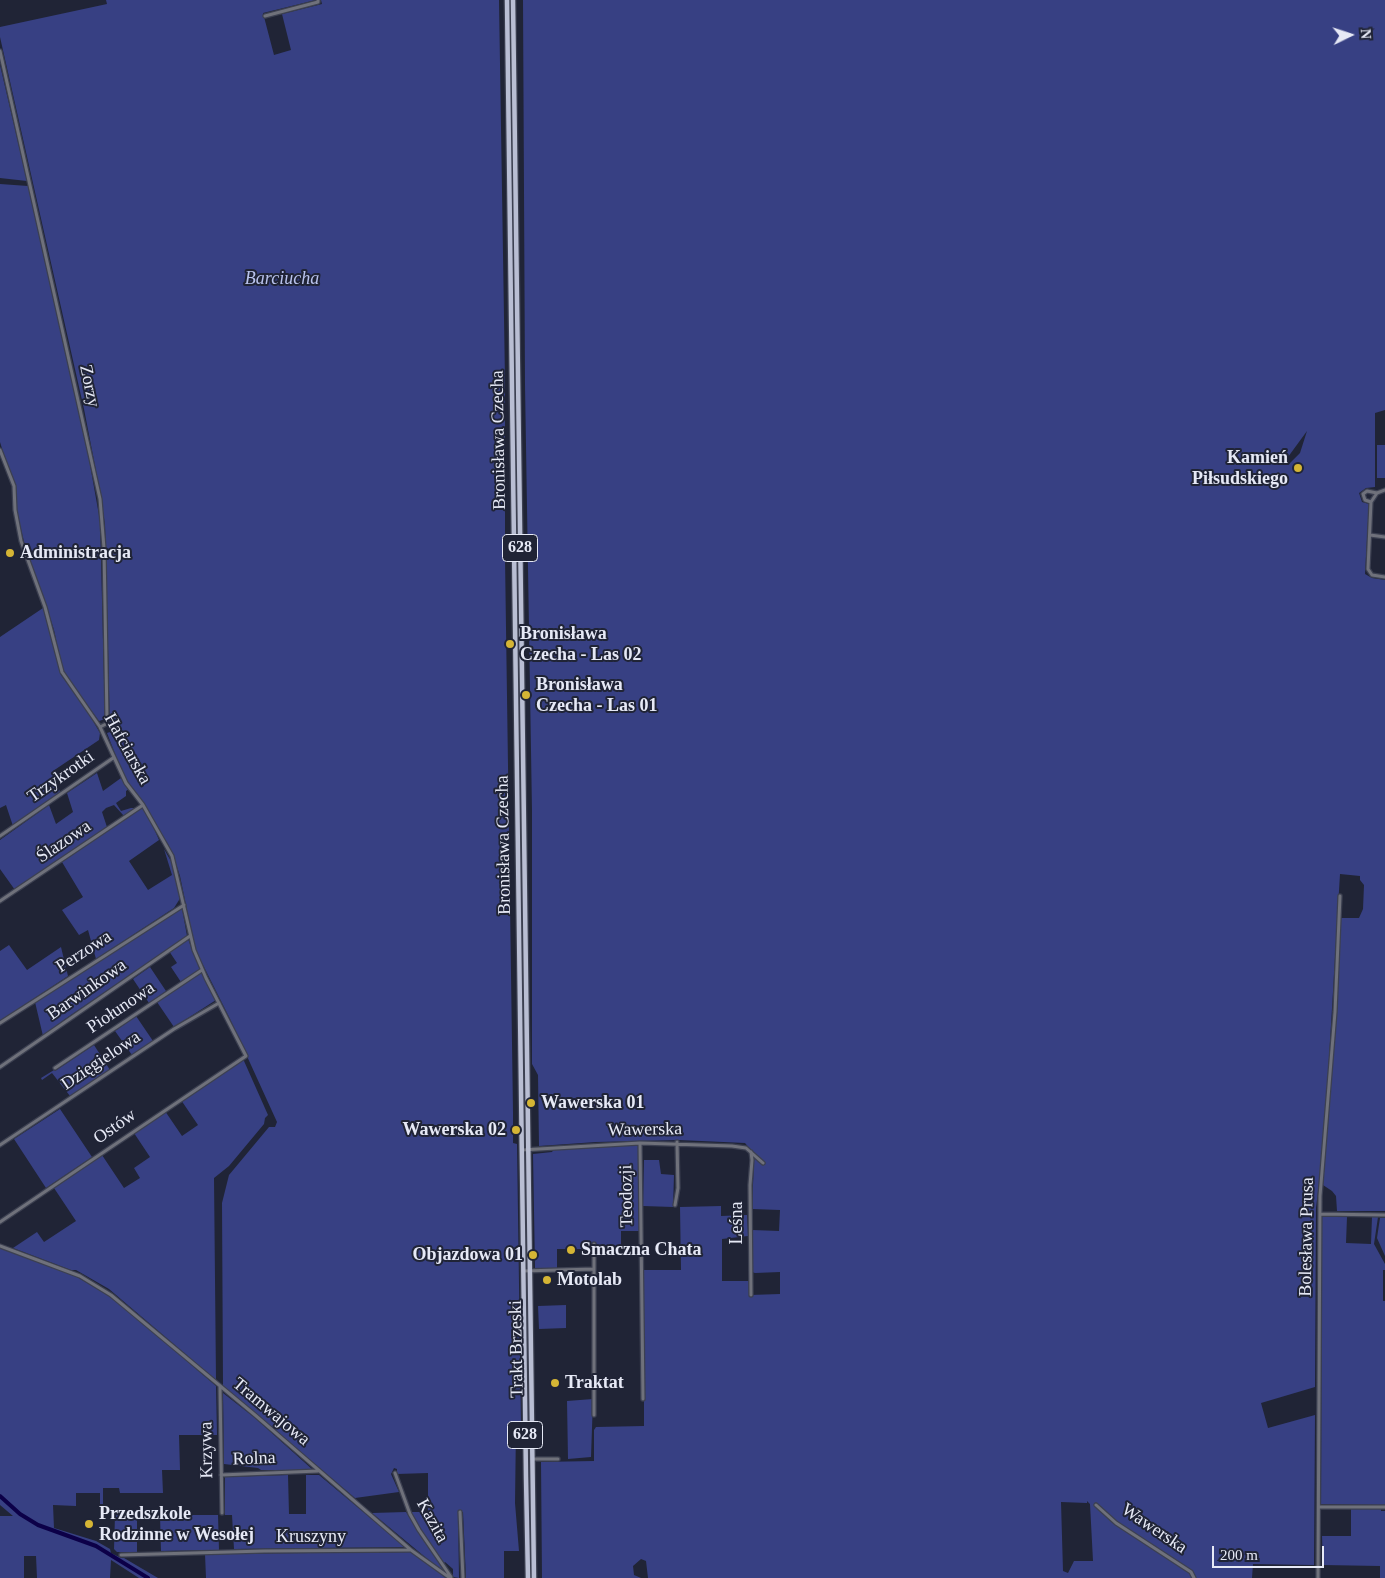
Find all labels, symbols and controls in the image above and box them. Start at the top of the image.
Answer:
north arrow [1325,10,1375,60]
text: N [1358,28,1373,39]
park label: Barciucha [245,268,319,290]
street label: Zorzy [74,363,104,409]
street label: Bronisława Czecha [487,370,511,510]
place label: Kamień Piłsudskiego [1192,447,1288,489]
marker: Kamień Piłsudskiego [1292,462,1304,474]
road number: 628 [502,534,538,562]
place label: Administracja [20,542,131,564]
marker: Administracja [4,547,16,559]
place label: Bronisława Czecha - Las 02 [520,623,641,666]
marker: Bronisława Czecha - Las 02 [504,638,516,650]
place label: Bronisława Czecha - Las 01 [536,674,657,716]
marker: Bronisława Czecha - Las 01 [520,689,532,701]
street label: Hafciarska [99,710,155,788]
street label: Trzykrotki [24,746,98,808]
street label: Bronisława Czecha [492,775,516,915]
street label: Ślazowa [33,816,95,868]
street label: Perzowa [52,926,116,978]
street label: Barwinkowa [43,955,131,1025]
street label: Piołunowa [83,978,159,1038]
street label: Dzięgielowa [57,1027,145,1095]
place label: Wawerska 01 [541,1092,644,1114]
marker: Wawerska 01 [525,1097,537,1109]
street label: Ostów [90,1105,140,1149]
place label: Wawerska 02 [402,1119,506,1141]
street label: Wawerska [608,1119,682,1141]
marker: Wawerska 02 [510,1124,522,1136]
street label: Teodozji [616,1164,638,1228]
street label: Bolesława Prusa [1295,1177,1319,1297]
street label: Leśna [726,1202,748,1244]
place label: Smaczna Chata [581,1239,701,1261]
place label: Objazdowa 01 [412,1244,523,1266]
marker: Smaczna Chata [565,1244,577,1256]
marker: Objazdowa 01 [527,1249,539,1261]
place label: Motolab [557,1269,622,1291]
marker: Motolab [541,1274,553,1286]
street label: Trakt Brzeski [505,1300,529,1398]
place label: Traktat [565,1372,624,1394]
street label: Tramwajowa [228,1373,314,1451]
marker: Traktat [549,1377,561,1389]
street label: Krzywa [196,1421,218,1479]
road number: 628 [508,1422,542,1448]
street label: Rolna [232,1447,276,1471]
street label: Kazita [411,1495,453,1547]
street label: Wawerska [1117,1499,1191,1559]
place label: Przedszkole Rodzinne w Wesołej [99,1503,254,1546]
marker: Przedszkole Rodzinne w Wesołej [83,1518,95,1530]
street label: Kruszyny [276,1526,346,1548]
scale bar [1215,1536,1328,1568]
text: 200 m [1220,1547,1258,1563]

